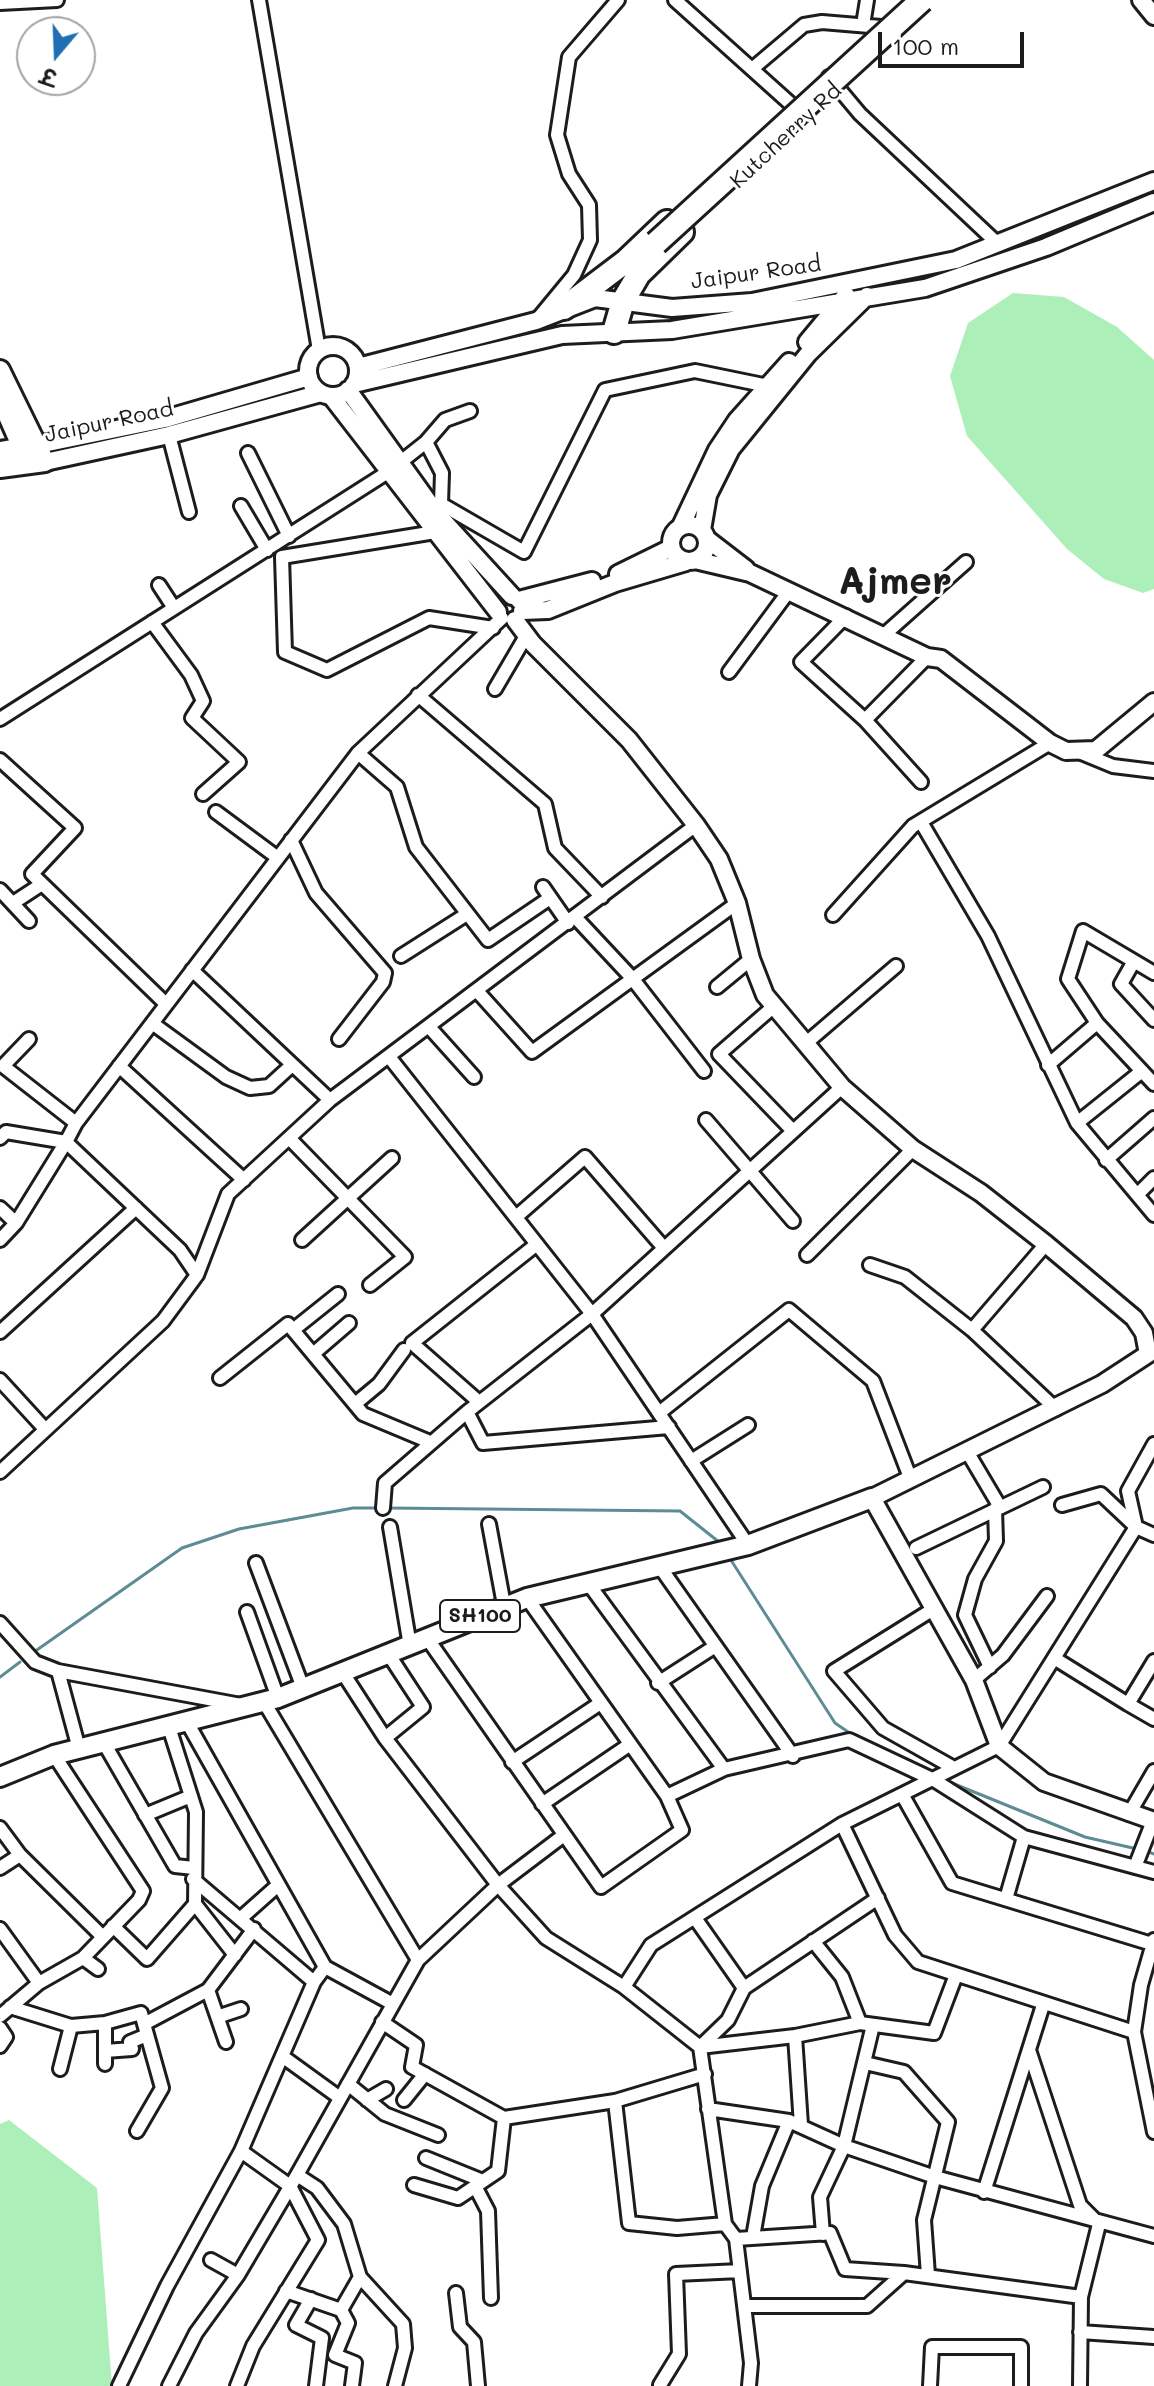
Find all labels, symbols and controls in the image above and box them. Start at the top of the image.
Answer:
north arrow [16,16,96,96]
scale bar [882,16,1028,66]
text: 100 m [892,30,959,61]
text: उ [37,61,60,93]
street label: Kutcherry Rd [725,78,847,194]
street label: Jaipur Road [689,251,823,295]
street label: Jaipur Road [42,395,176,449]
district label: Ajmer [838,559,952,605]
road number: SH100 [440,1600,520,1632]

